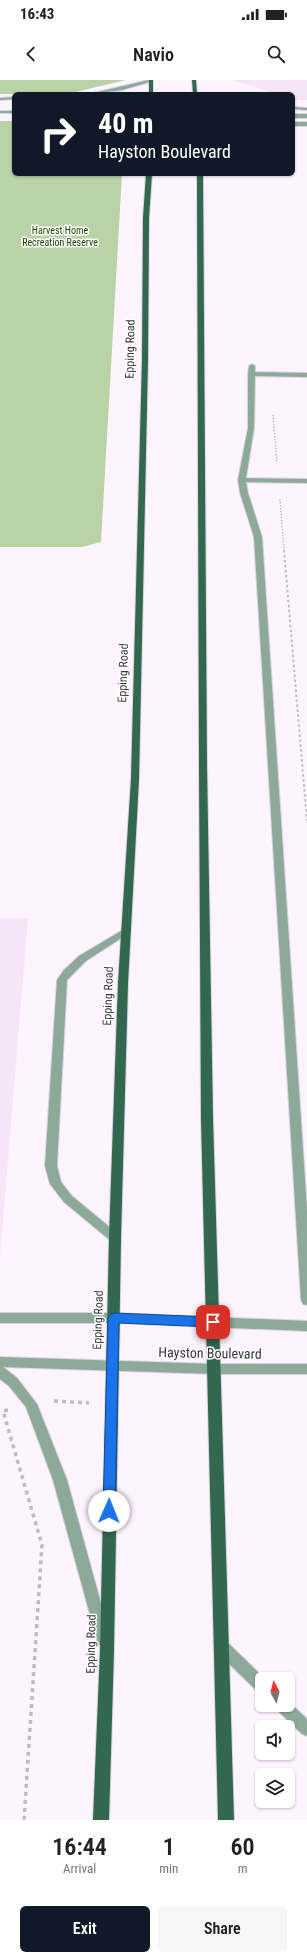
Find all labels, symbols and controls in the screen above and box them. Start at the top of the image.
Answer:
text: 16:43 [20,5,54,23]
icon: back [20,43,42,65]
icon: search [265,43,287,65]
text: Navio [133,44,174,65]
text: 40 m [98,107,154,140]
icon: right [32,108,84,160]
text: Hayston Boulevard [98,141,231,162]
park label: Harvest Home Recreation Reserve [22,225,98,248]
street label: Epping Road [122,319,138,379]
street label: Epping Road [115,643,131,703]
street label: Epping Road [100,966,116,1026]
street label: Epping Road [90,1290,106,1350]
pin [196,1305,230,1339]
icon: arrive [202,1311,224,1333]
street label: Hayston Boulevard [158,1344,262,1362]
position arrow [88,1490,130,1532]
street label: Epping Road [83,1614,99,1674]
north arrow [255,1672,295,1712]
map controls [255,1672,295,1808]
button: sound [255,1720,295,1760]
button: layers [255,1768,295,1808]
text: 16:44 [52,1833,107,1861]
text: 1 [163,1833,175,1861]
text: 60 [231,1833,255,1861]
text: Arrival [63,1861,96,1876]
text: min [159,1861,178,1876]
text: m [238,1861,248,1876]
button: Exit [20,1906,150,1952]
button: Share [158,1906,287,1952]

